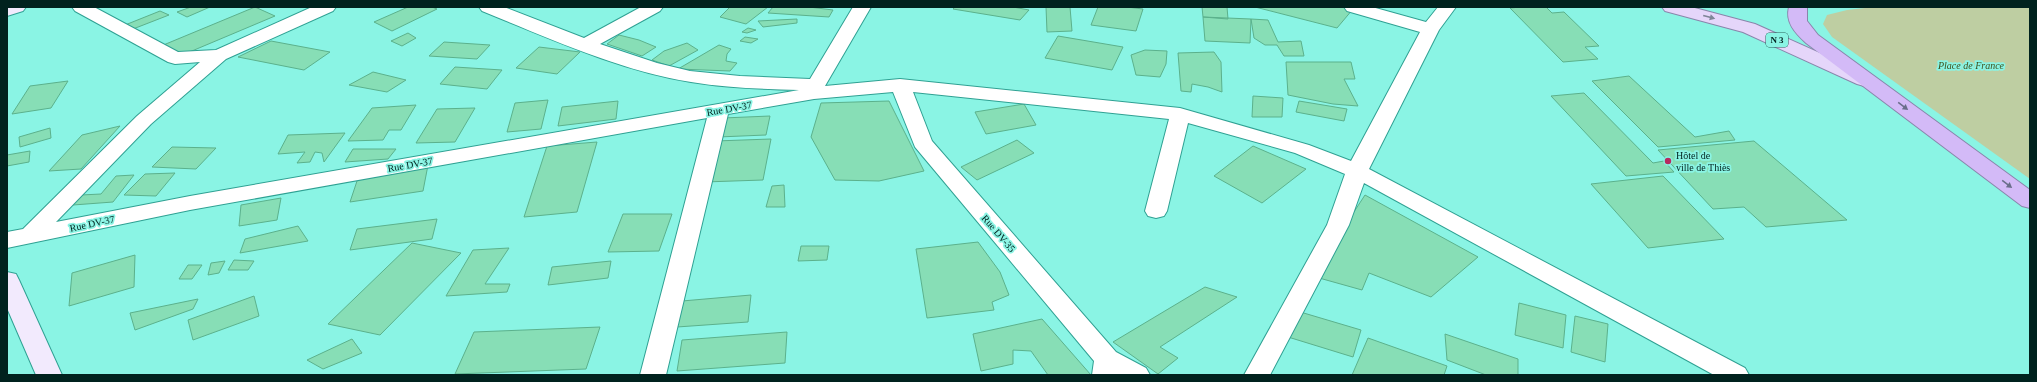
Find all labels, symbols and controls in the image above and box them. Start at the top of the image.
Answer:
one-way arrow [1703,14,1715,20]
road number: N 3 [1766,33,1788,47]
park label: Place de France [1937,60,2005,71]
street label: Rue DV-37 [706,99,752,118]
one-way arrow [1897,102,1908,110]
place label: Hôtel de ville de Thiès [1676,150,1730,173]
street label: Rue DV-37 [387,155,433,174]
marker: Hôtel de ville de Thiès [1663,156,1673,166]
one-way arrow [2001,179,2012,188]
street label: Rue DV-37 [69,213,115,234]
street label: Rue DV-35 [980,213,1018,254]

